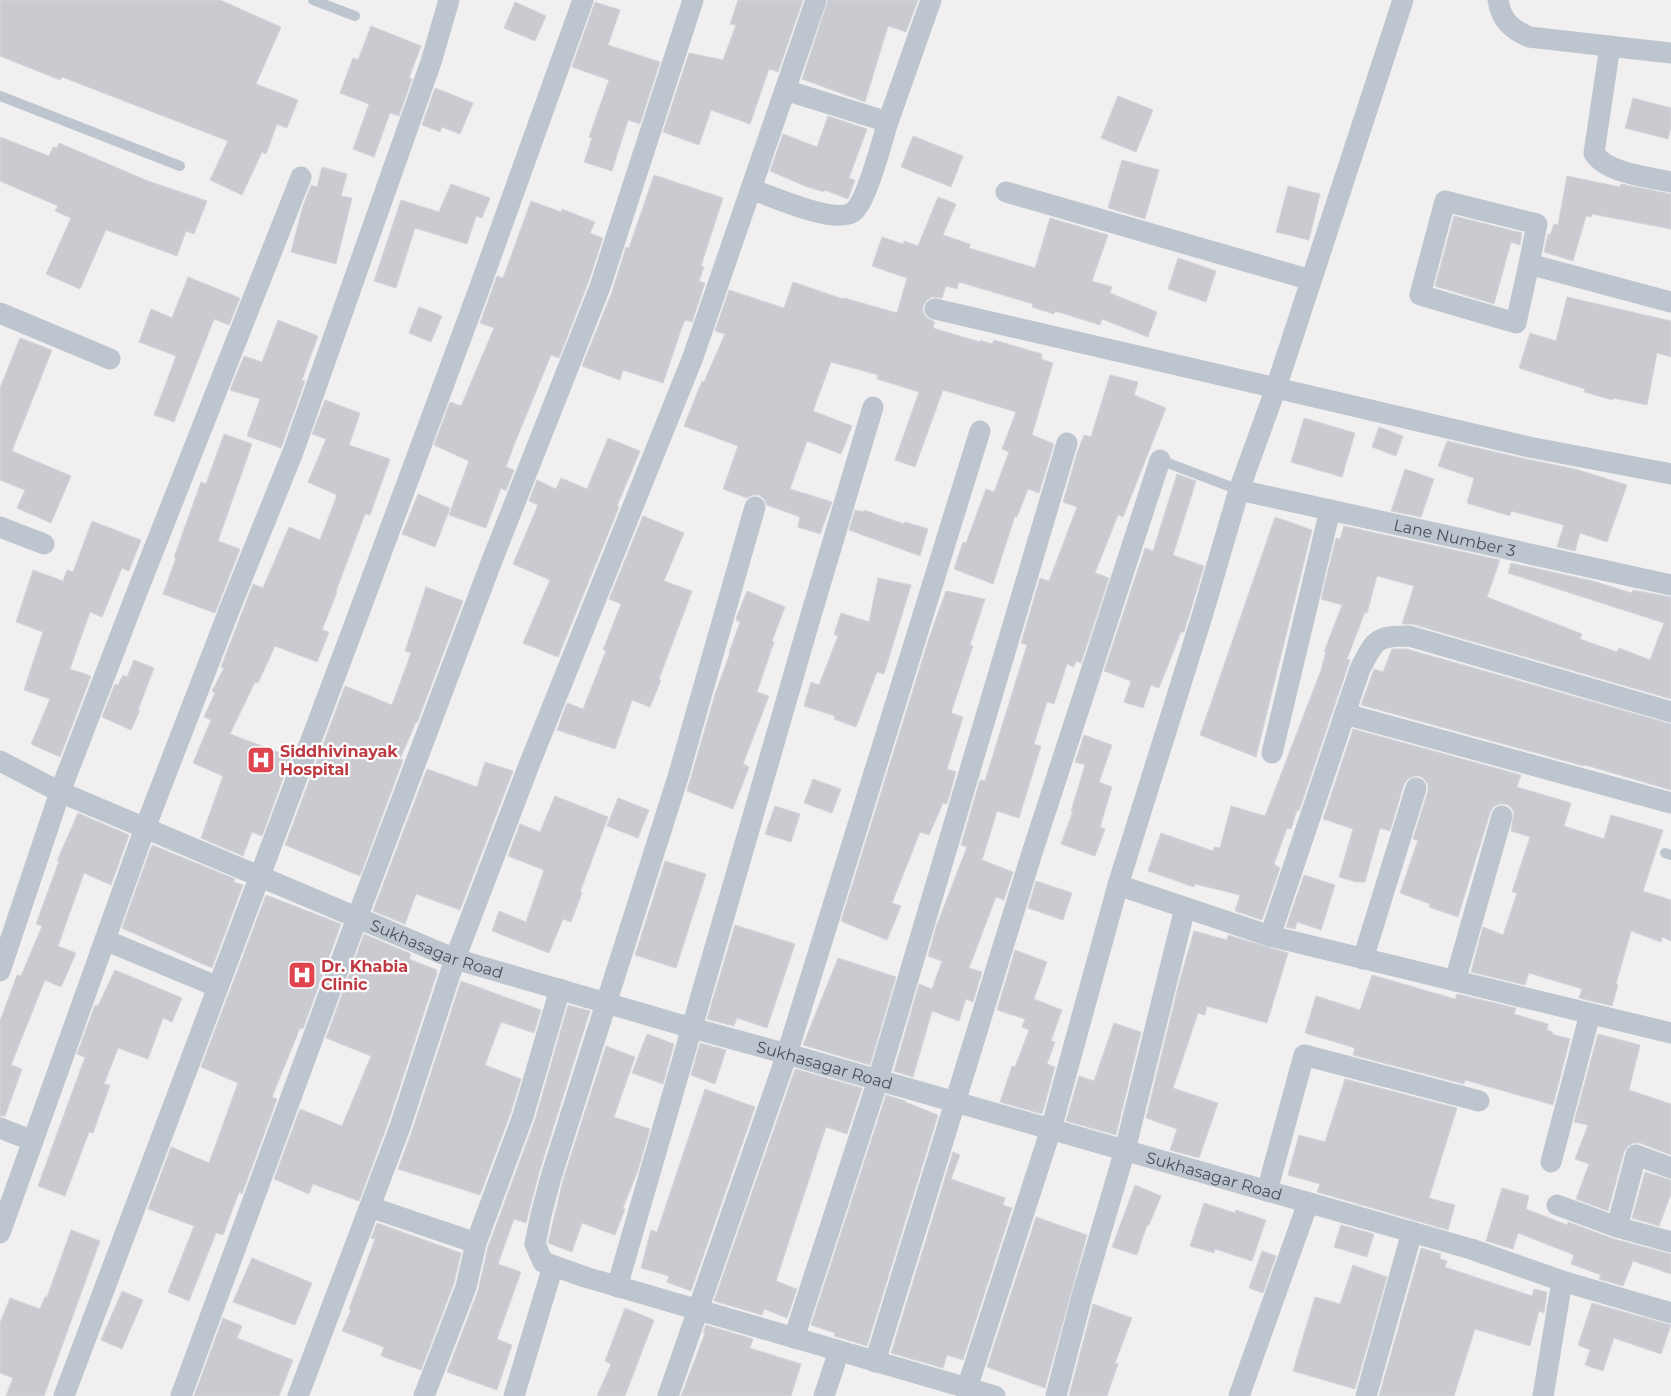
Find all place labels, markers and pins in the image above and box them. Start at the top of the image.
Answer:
place label: Siddhivinayak Hospital [280,742,398,779]
hospital icon: Siddhivinayak Hospital [246,745,276,775]
place label: Dr. Khabia Clinic [321,957,408,994]
hospital icon: Dr. Khabia Clinic [287,960,317,990]

